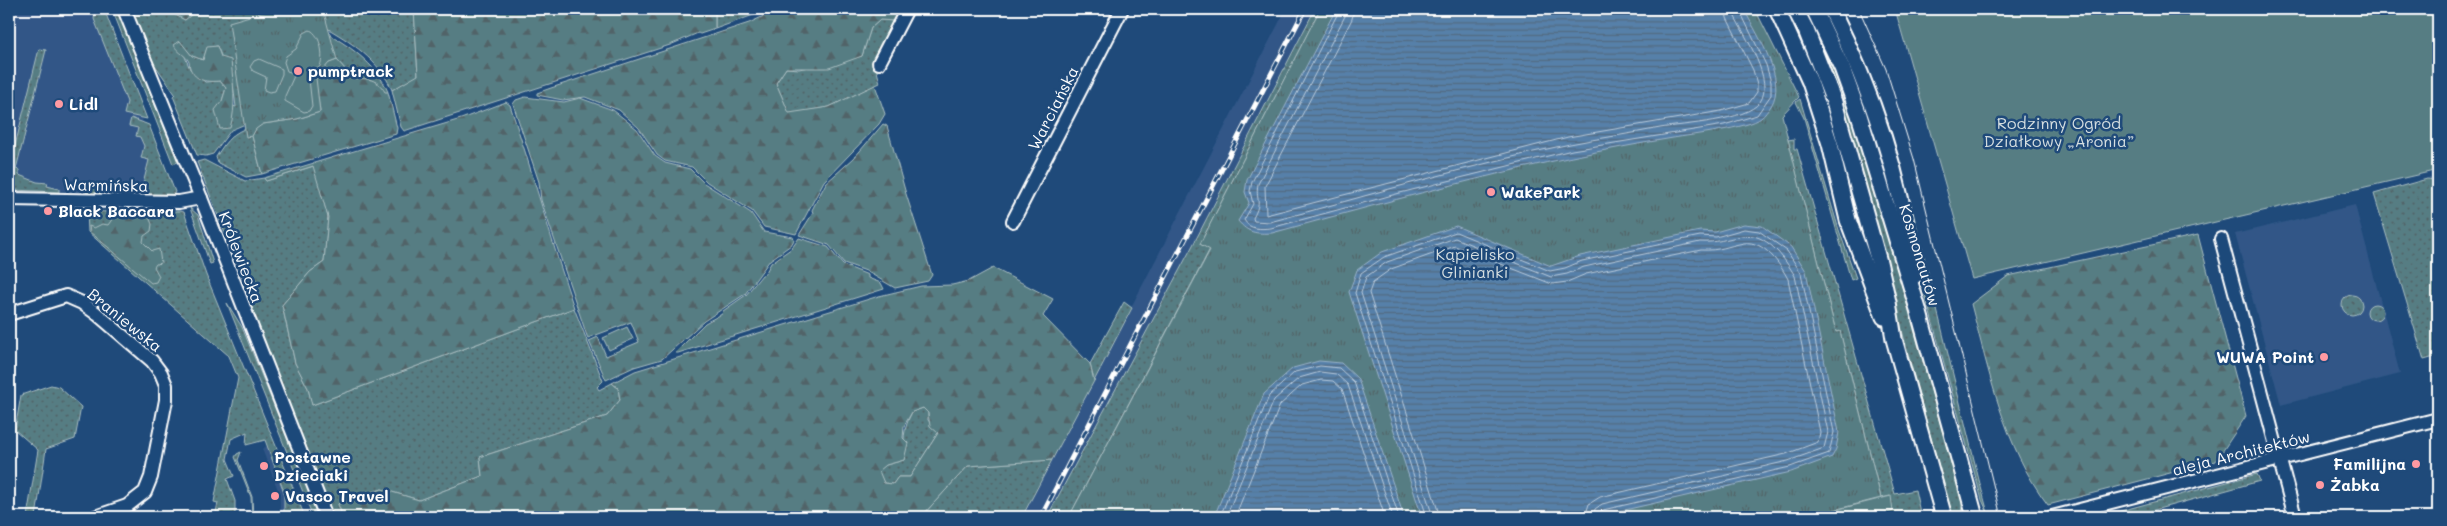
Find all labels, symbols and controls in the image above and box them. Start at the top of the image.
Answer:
place label: pumptrack [308,60,394,81]
street label: Warciańska [1022,62,1083,153]
marker: pumptrack [292,65,304,77]
place label: Lidl [69,93,98,114]
marker: Lidl [53,98,65,110]
park label: Rodzinny Ogród Działkowy „Aronia” [1984,112,2134,151]
street label: Warmińska [63,173,149,196]
place label: WakePark [1501,181,1580,202]
marker: WakePark [1485,186,1497,198]
place label: Black Baccara [58,200,175,221]
street label: Kosmonautów [1895,201,1946,308]
marker: Black Baccara [42,205,54,217]
street label: Królewiecka [214,208,269,306]
park label: Kąpielisko Glinianki [1435,243,1515,282]
street label: Braniewska [84,283,167,356]
place label: WUWA Point [2216,346,2314,367]
marker: WUWA Point [2318,351,2330,363]
street label: aleja Architektów [2170,425,2312,480]
place label: Postawne Dzieciaki [274,446,351,485]
place label: Familijna [2333,453,2406,474]
marker: Familijna [2410,458,2422,470]
marker: Postawne Dzieciaki [258,460,270,472]
place label: Żabka [2330,474,2380,495]
marker: Żabka [2314,479,2326,491]
place label: Vasco Travel [285,485,389,506]
marker: Vasco Travel [269,490,281,502]

